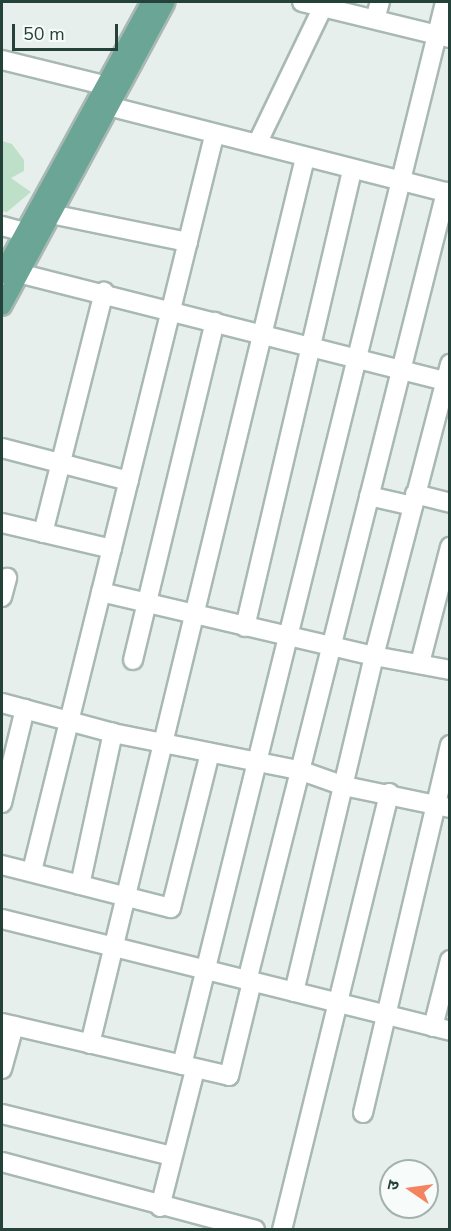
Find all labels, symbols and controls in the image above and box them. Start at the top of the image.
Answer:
scale bar [15,12,122,50]
text: 50 m [23,22,65,46]
north arrow [379,1159,439,1219]
text: उ [382,1178,405,1192]

